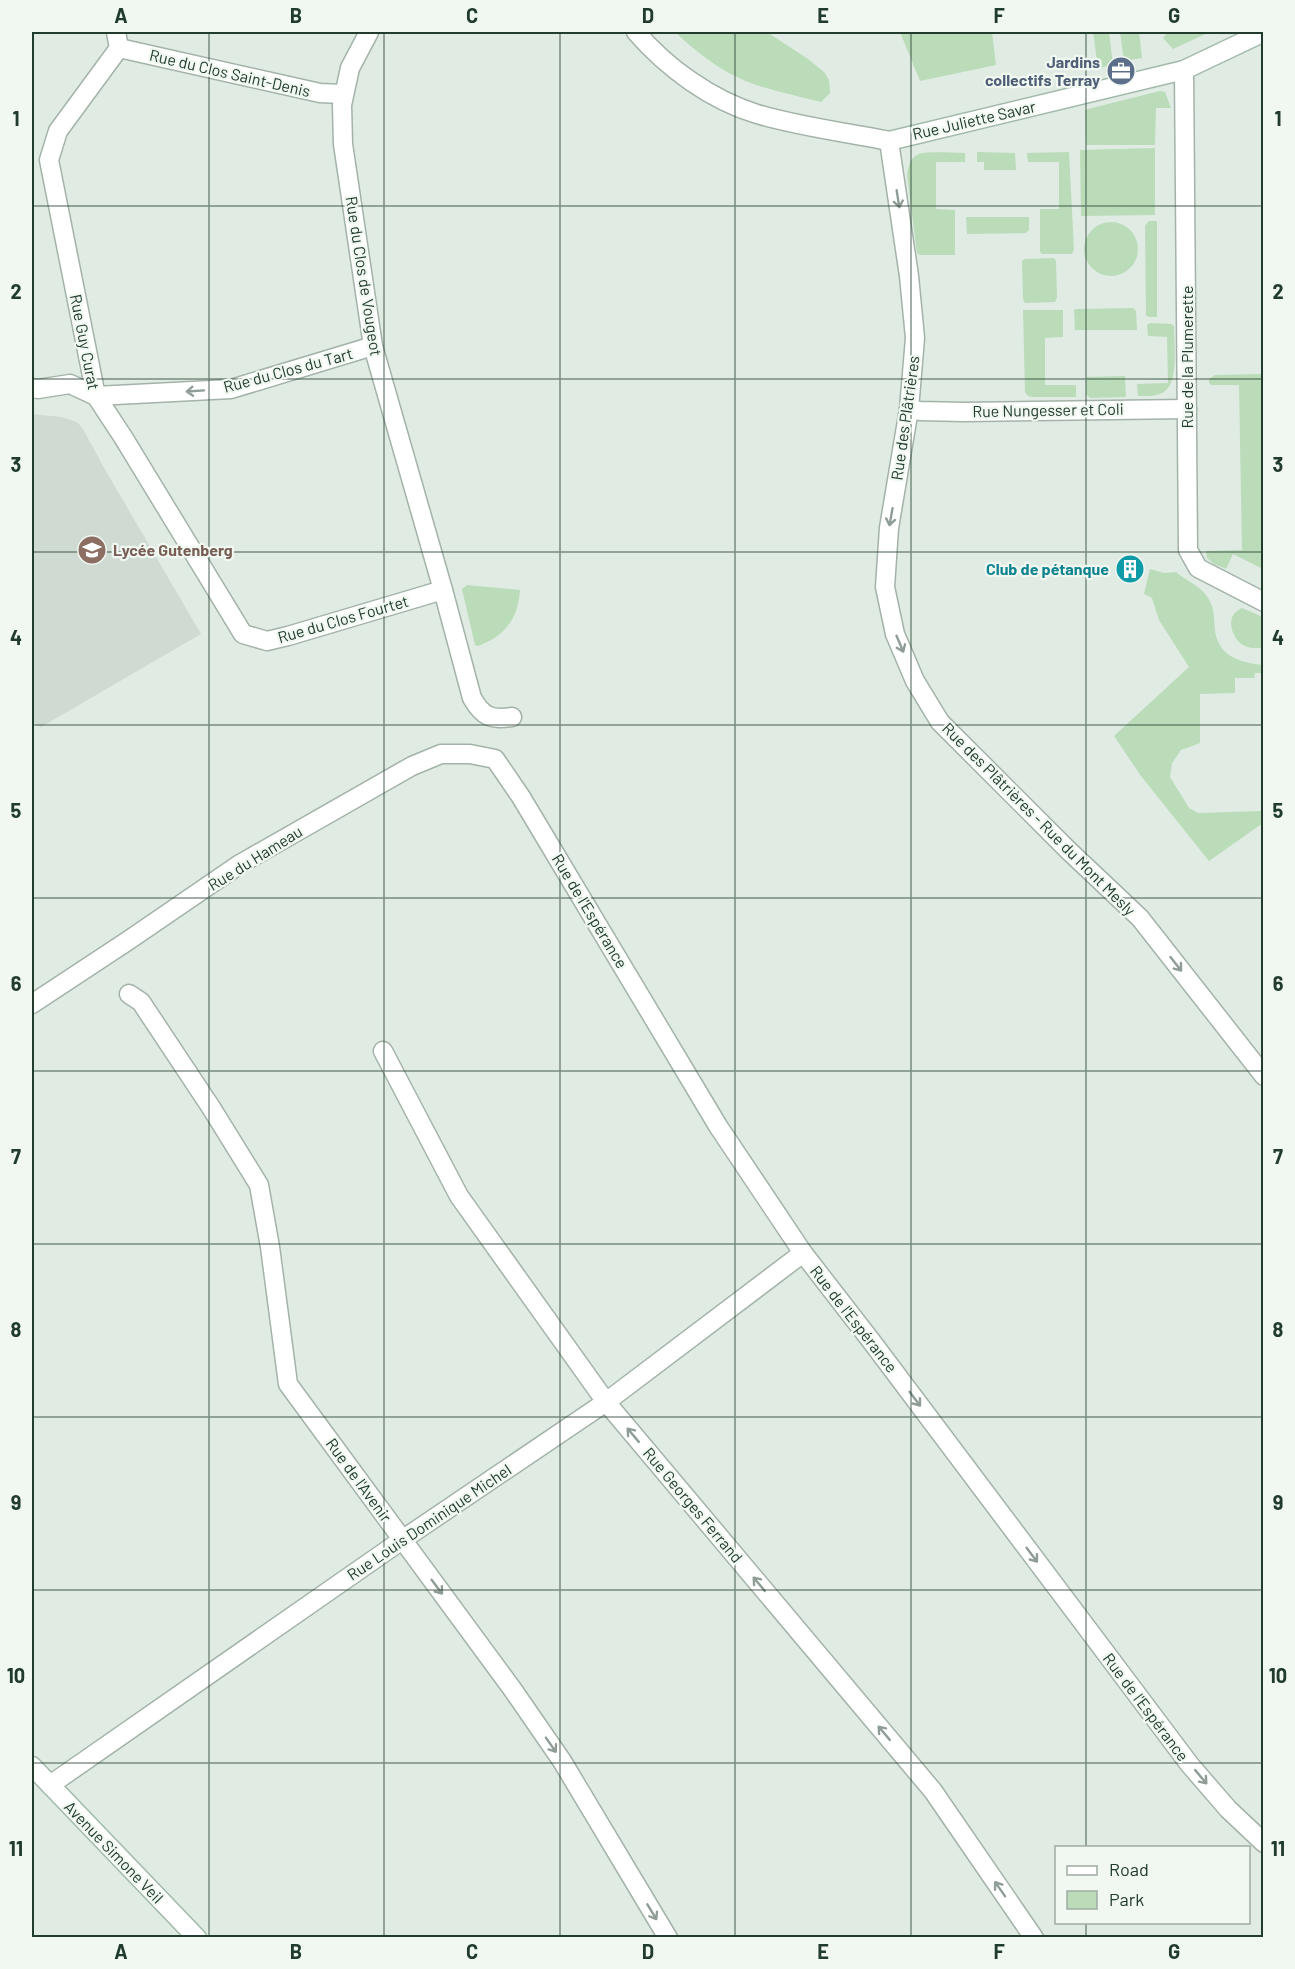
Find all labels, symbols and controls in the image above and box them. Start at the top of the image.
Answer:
text: A [114,3,128,27]
text: B [290,3,302,27]
text: C [466,3,478,27]
text: D [642,3,654,27]
text: E [817,3,829,27]
text: F [993,3,1005,27]
text: G [1168,3,1180,27]
street label: Rue du Clos Saint-Denis [148,45,312,100]
place label: Jardins collectifs Terray [985,52,1100,89]
office icon: Jardins collectifs Terray [1105,55,1137,87]
street label: Rue Juliette Savar [910,96,1038,143]
text: 1 [12,106,20,130]
text: 1 [1274,106,1282,130]
one-way arrow [892,189,903,208]
street label: Rue du Clos de Vougeot [342,195,387,357]
text: 2 [10,279,22,303]
text: 2 [1272,279,1284,303]
street label: Rue de la Plumerette [1177,285,1196,429]
street label: Rue Guy Curat [67,292,104,391]
street label: Rue du Clos du Tart [221,343,355,396]
street label: Rue des Plâtrières [886,354,923,481]
one-way arrow [185,386,205,397]
street label: Rue Nungesser et Coli [972,399,1124,420]
text: 3 [11,452,21,476]
text: 3 [1273,452,1283,476]
one-way arrow [885,507,896,526]
school or university icon: Lycée Gutenberg [76,534,108,566]
place label: Lycée Gutenberg [113,540,233,559]
building icon: Club de pétanque [1114,553,1146,585]
place label: Club de pétanque [986,559,1109,578]
street label: Rue du Clos Fourtet [275,591,410,646]
text: 4 [10,625,22,649]
text: 4 [1272,625,1284,649]
one-way arrow [895,634,906,652]
street label: Rue des Plâtrières - Rue du Mont Mesly [939,718,1140,920]
text: 5 [11,798,22,822]
text: 5 [1273,798,1284,822]
street label: Rue du Hameau [204,821,305,894]
street label: Rue de l'Espérance [549,850,632,971]
one-way arrow [1170,956,1183,972]
text: 6 [11,971,22,995]
text: 6 [1273,971,1284,995]
text: 7 [11,1144,21,1168]
text: 7 [1273,1144,1283,1168]
street label: Rue de l'Espérance [807,1262,902,1376]
text: 8 [11,1317,22,1341]
text: 8 [1273,1317,1284,1341]
one-way arrow [908,1391,921,1407]
one-way arrow [627,1427,640,1443]
street label: Rue de l'Avenir [323,1434,396,1525]
street label: Rue Georges Ferrand [640,1443,747,1566]
street label: Rue Louis Dominique Michel [343,1460,514,1584]
text: 9 [11,1490,21,1514]
text: 9 [1273,1490,1283,1514]
one-way arrow [1026,1546,1039,1562]
one-way arrow [752,1576,765,1592]
one-way arrow [430,1579,443,1595]
street label: Rue de l'Espérance [1100,1649,1193,1764]
text: 10 [7,1663,25,1687]
text: 10 [1269,1663,1287,1687]
one-way arrow [877,1726,891,1741]
one-way arrow [545,1736,557,1752]
one-way arrow [1194,1769,1207,1785]
street label: Avenue Simone Veil [61,1797,168,1907]
text: 11 [9,1836,23,1860]
text: 11 [1271,1836,1285,1860]
legend [1055,1846,1250,1924]
text: Road [1109,1858,1149,1880]
one-way arrow [994,1882,1006,1898]
text: Park [1109,1888,1144,1910]
one-way arrow [647,1903,659,1920]
text: A [114,1939,128,1963]
text: B [290,1939,302,1963]
text: C [466,1939,478,1963]
text: D [642,1939,654,1963]
text: E [817,1939,829,1963]
text: F [993,1939,1005,1963]
text: G [1168,1939,1180,1963]

